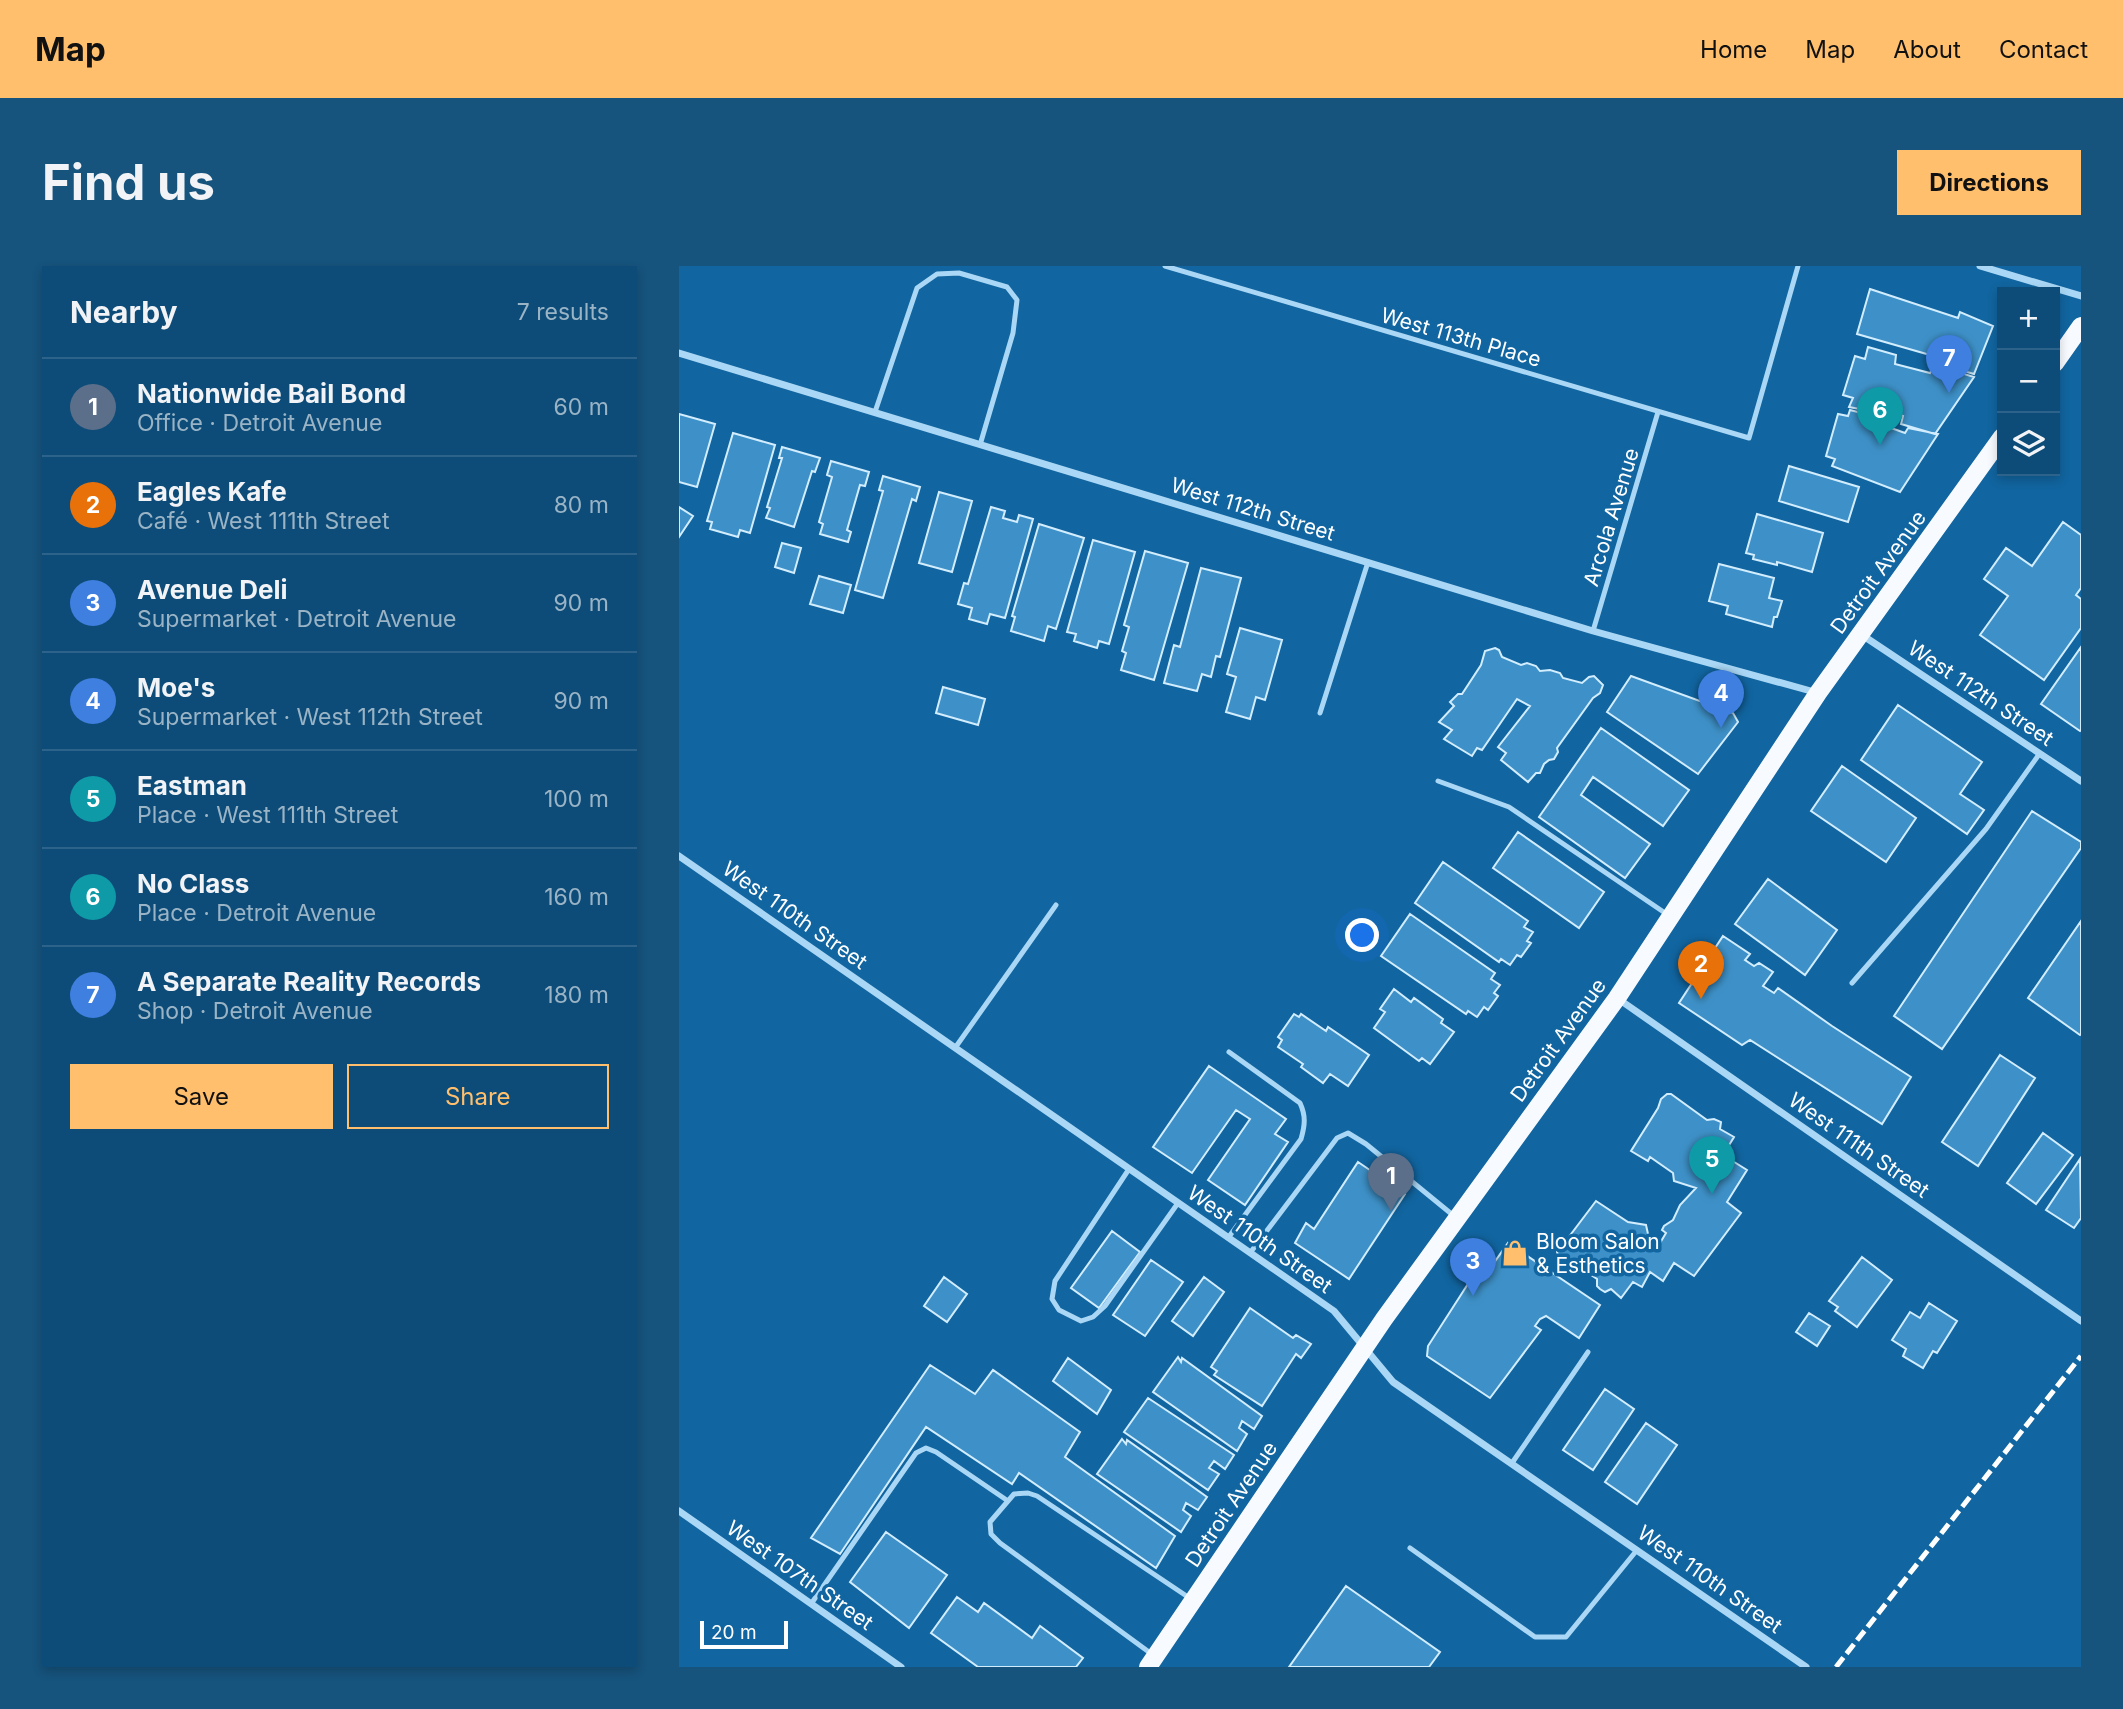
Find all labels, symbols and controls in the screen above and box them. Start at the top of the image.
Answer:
text: Map [35,29,106,69]
text: Home [1700,35,1767,64]
text: Map [1805,35,1855,64]
text: About [1893,35,1961,64]
text: Contact [1999,35,2088,64]
button: Directions [1897,150,2081,215]
text: Find us [42,153,215,212]
map controls [1997,287,2060,476]
button: + [1997,287,2060,350]
text: Nearby [70,294,178,330]
text: 7 results [517,298,609,326]
street label: West 113th Place [1378,302,1544,372]
pin: 7 [1926,335,1972,393]
button: − [1997,350,2060,413]
text: Nationwide Bail Bond [137,378,406,409]
pin: 6 [1857,387,1903,445]
text: 1 [88,393,98,421]
text: 60 m [554,393,609,421]
text: Office · Detroit Avenue [137,409,382,437]
button: layers [1997,413,2060,476]
street label: Arcola Avenue [1578,445,1644,589]
street label: West 112th Street [1168,472,1338,546]
text: Eagles Kafe [137,476,287,507]
text: 2 [86,491,100,519]
text: 80 m [554,491,609,519]
street label: Detroit Avenue [1825,506,1931,638]
text: Café · West 111th Street [137,507,389,535]
text: Avenue Deli [137,574,288,605]
text: 3 [86,589,100,617]
text: 90 m [554,589,609,617]
text: Supermarket · Detroit Avenue [137,605,457,633]
street label: West 112th Street [1904,635,2059,751]
pin: 4 [1698,670,1744,728]
text: Moe's [137,672,215,703]
text: 4 [85,687,101,715]
text: 90 m [554,687,609,715]
text: Supermarket · West 112th Street [137,703,483,731]
text: Eastman [137,770,247,801]
text: 5 [86,785,100,813]
text: 100 m [544,785,609,813]
text: Place · West 111th Street [137,801,398,829]
street label: West 110th Street [718,856,872,974]
text: No Class [137,868,249,899]
text: 6 [86,883,100,911]
text: 160 m [544,883,609,911]
text: Place · Detroit Avenue [137,899,376,927]
your location [1345,918,1379,952]
pin: 2 [1678,941,1724,999]
text: A Separate Reality Records [137,966,481,997]
street label: Detroit Avenue [1505,974,1611,1106]
text: 7 [86,981,100,1009]
text: 180 m [544,981,609,1009]
text: Shop · Detroit Avenue [137,997,373,1025]
button: Save [70,1064,333,1129]
button: Share [347,1064,609,1129]
street label: West 111th Street [1784,1087,1934,1203]
pin: 5 [1689,1136,1735,1194]
pin: 1 [1368,1153,1414,1211]
street label: West 110th Street [1183,1180,1337,1298]
place label: Bloom Salon & Esthetics [1536,1229,1660,1278]
pin: 3 [1450,1238,1496,1296]
shop icon: Bloom Salon & Esthetics [1500,1238,1530,1268]
street label: Detroit Avenue [1180,1436,1282,1572]
street label: West 107th Street [722,1515,878,1635]
street label: West 110th Street [1633,1520,1787,1638]
scale bar [700,1618,787,1650]
text: 20 m [711,1621,757,1644]

